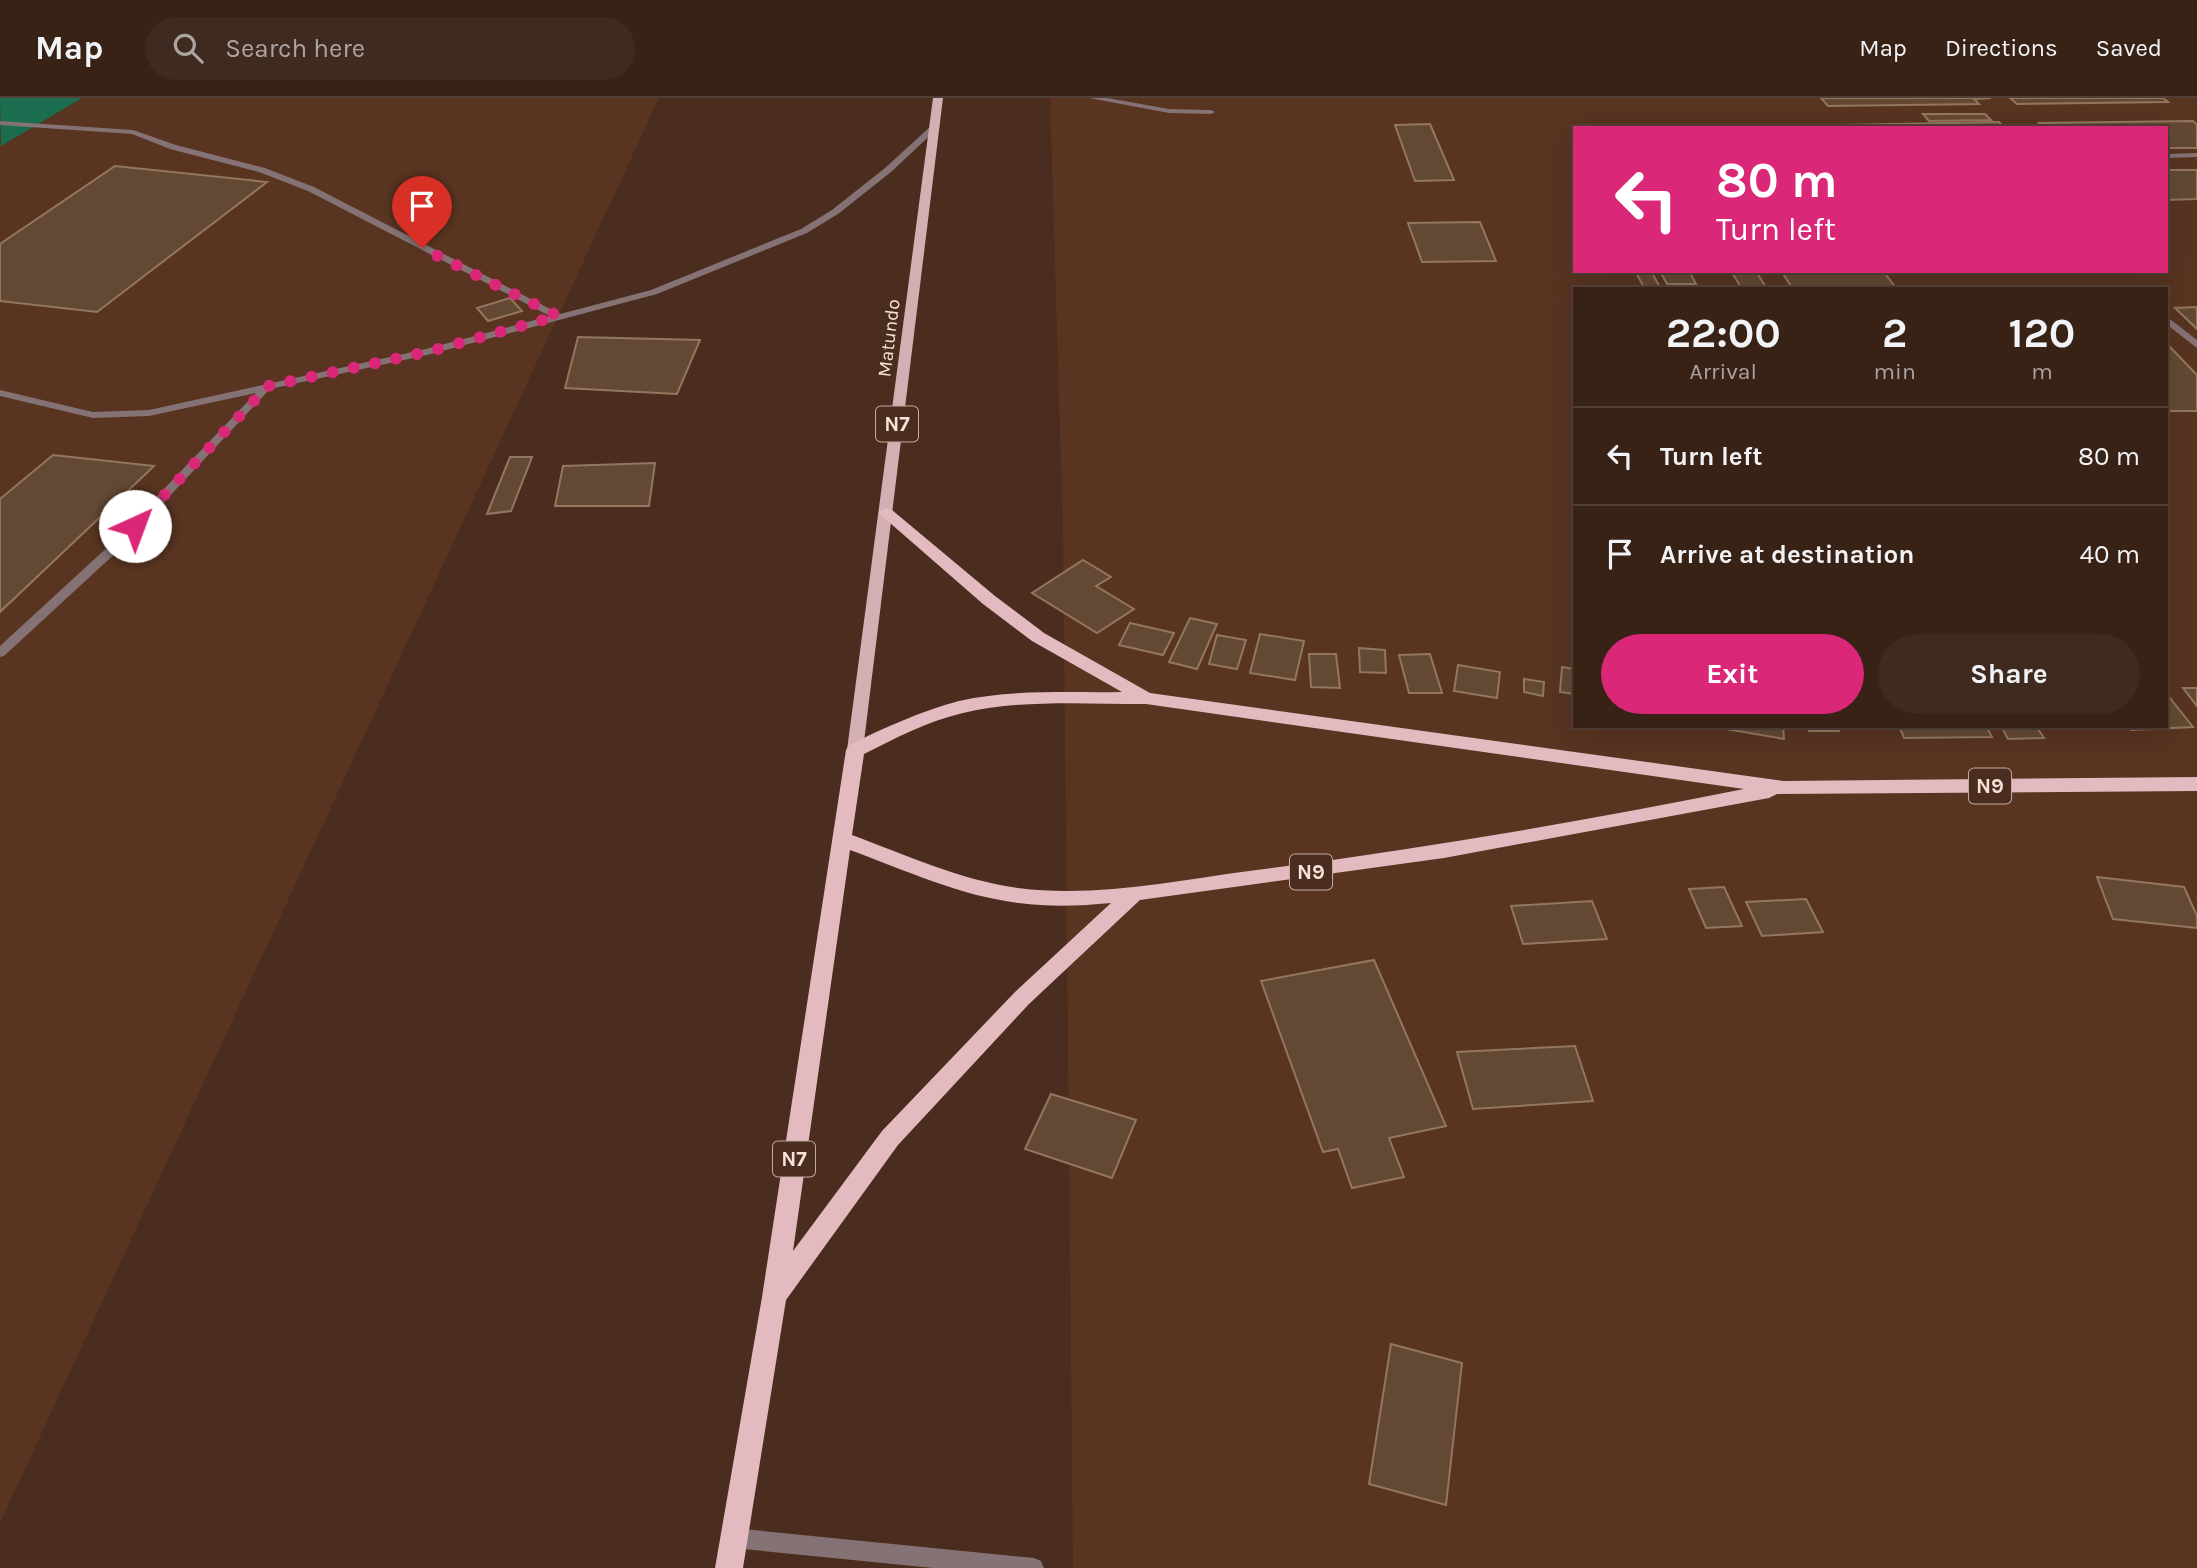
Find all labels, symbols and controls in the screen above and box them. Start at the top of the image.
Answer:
search box [145,17,635,80]
text: Map [35,29,103,67]
icon: search [169,29,207,67]
text: Search here [225,33,365,64]
text: Map [1859,34,1907,62]
text: Directions [1945,34,2058,62]
text: Saved [2096,34,2162,62]
text: 80 m [1716,152,1838,209]
icon: left [1601,154,1692,245]
pin [392,176,452,248]
icon: arrive [403,187,441,225]
text: Turn left [1716,211,1836,248]
street label: Matundo [873,298,905,378]
text: 22:00 [1666,308,1781,358]
text: 2 [1882,308,1907,358]
text: 120 [2008,308,2075,358]
text: Arrival [1690,358,1757,385]
text: min [1874,358,1916,385]
text: m [2031,358,2053,385]
road number: N7 [876,406,918,442]
icon: left [1601,437,1639,475]
text: Turn left [1660,441,1762,472]
text: 80 m [2078,441,2140,472]
position arrow [98,489,172,563]
icon: arrive [1601,535,1639,573]
text: Arrive at destination [1660,539,1914,570]
text: 40 m [2080,539,2140,570]
button: Exit [1601,634,1864,714]
button: Share [1878,634,2140,714]
road number: N9 [1969,768,2011,804]
road number: N9 [1290,854,1332,890]
road number: N7 [773,1142,815,1176]

